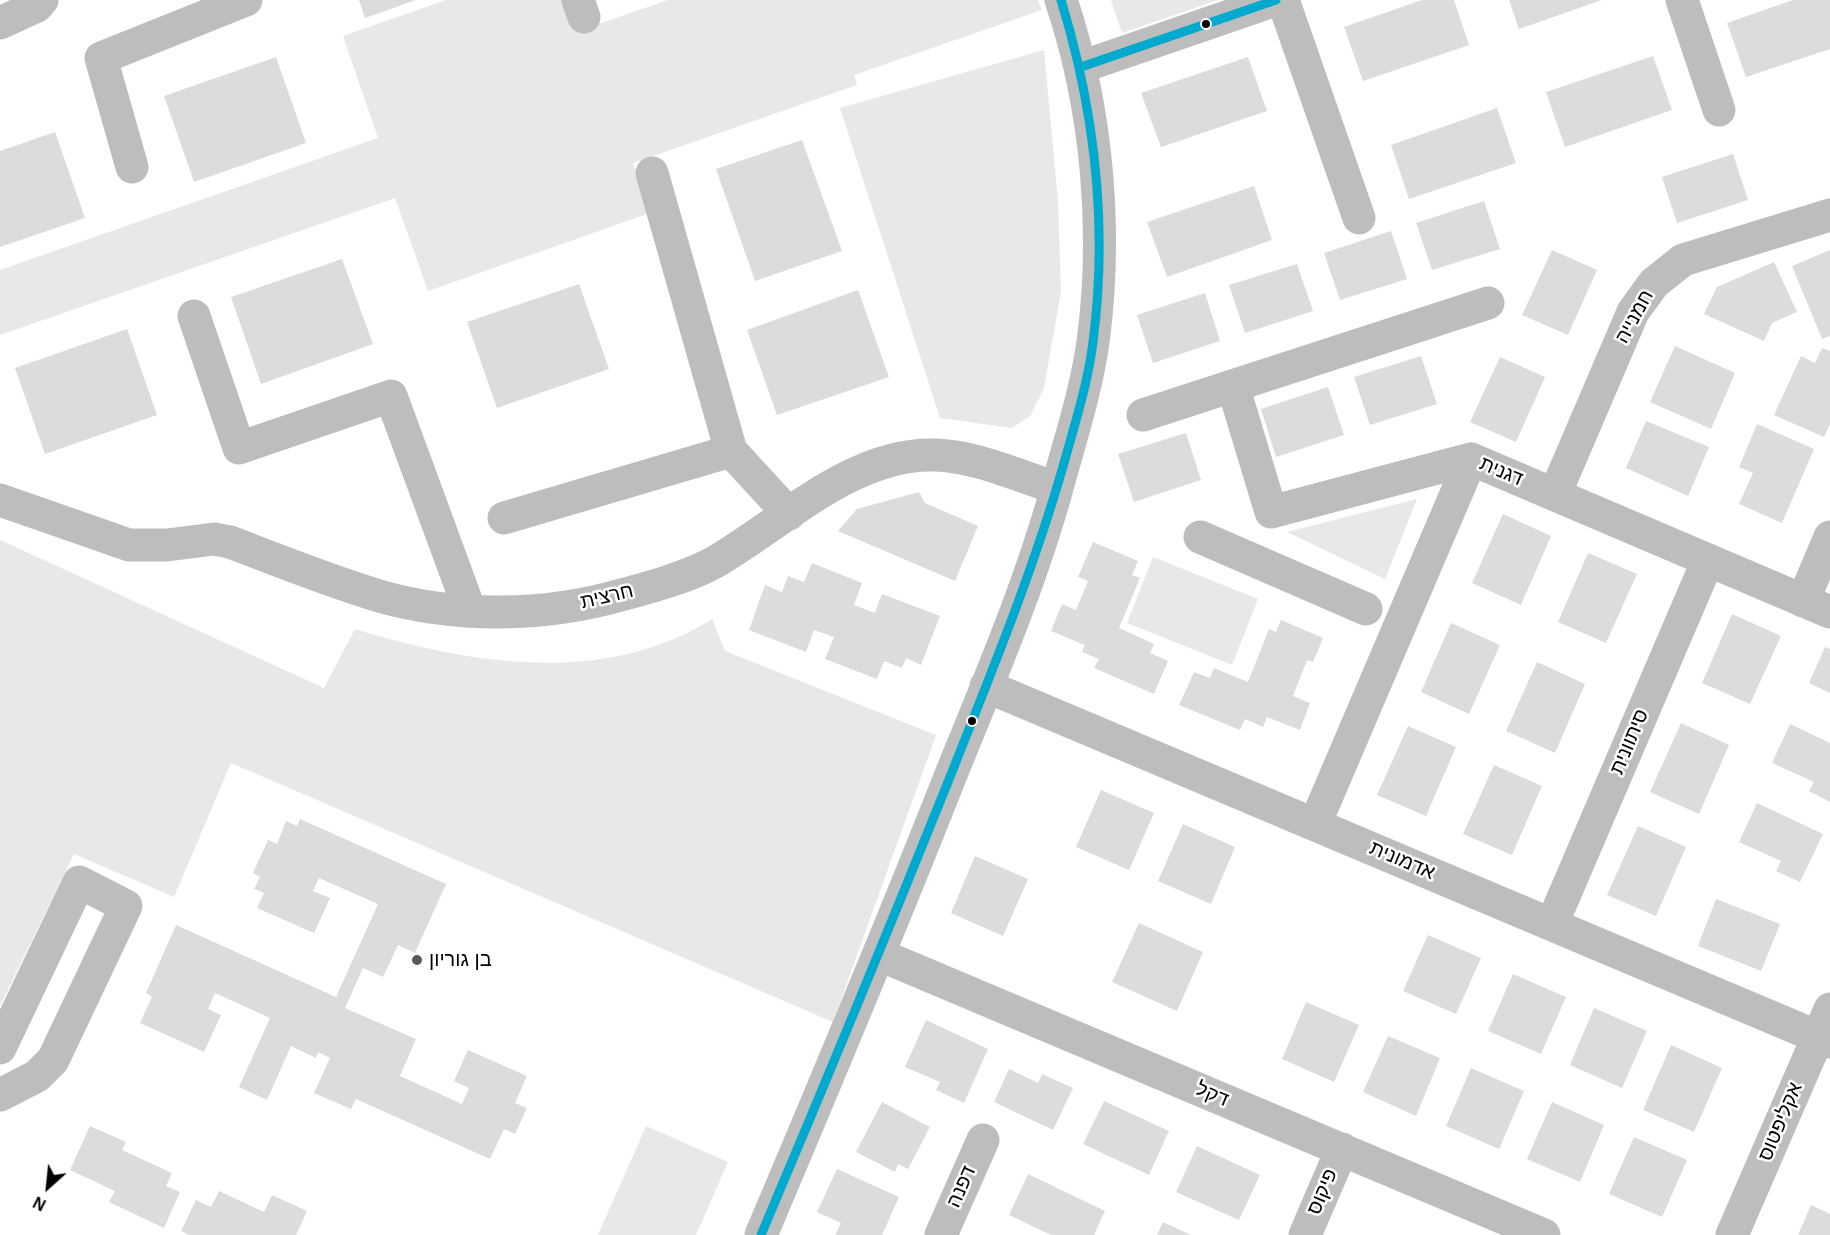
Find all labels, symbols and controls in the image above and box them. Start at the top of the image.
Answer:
unlabelled marker [1200,18,1212,30]
street label: חמנייה [1611,286,1659,348]
street label: דגנית [1476,452,1526,492]
street label: חרצית [578,579,636,615]
street label: סיתוונית [1606,706,1654,778]
unlabelled marker [966,715,978,727]
street label: אדמונית [1366,837,1438,885]
place label: בן גוריון [429,948,492,972]
marker: בן גוריון [410,953,424,967]
street label: דקל [1192,1077,1232,1113]
street label: אקליפטוס [1754,1079,1808,1165]
north arrow [18,1157,78,1217]
street label: דפנה [942,1162,982,1212]
street label: פיקוס [1303,1165,1343,1219]
text: N [31,1193,49,1214]

